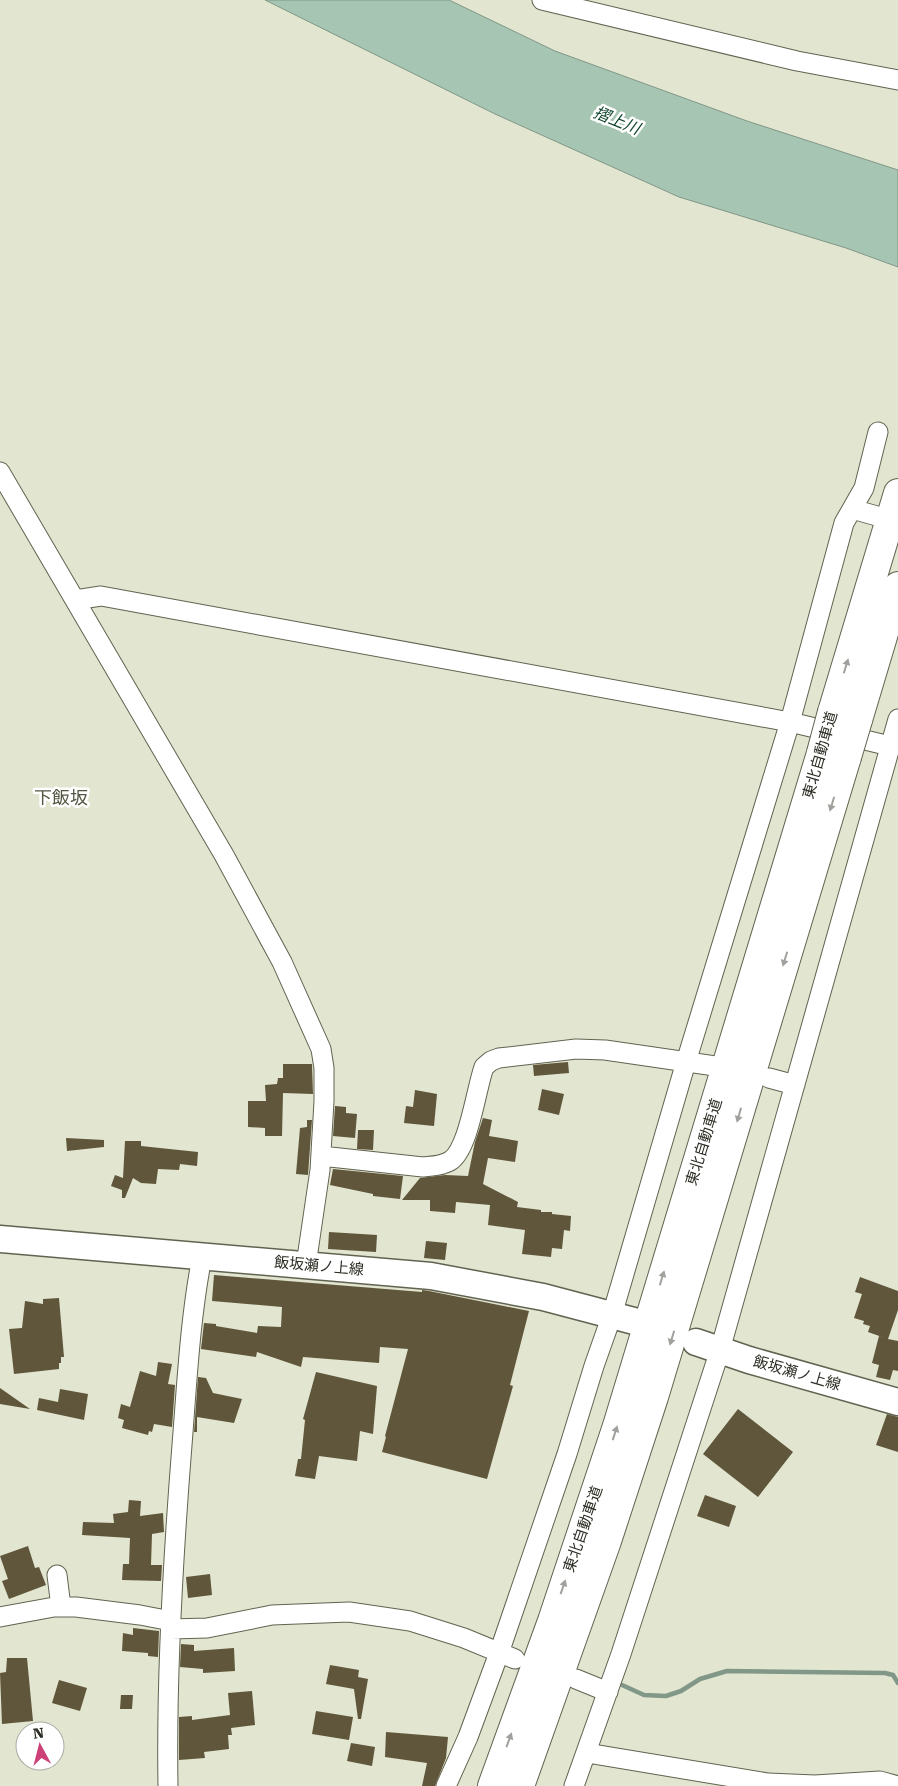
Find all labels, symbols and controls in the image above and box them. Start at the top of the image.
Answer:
water label: 摺上川 [591,103,644,139]
one-way arrow [843,658,851,673]
street label: 東北自動車道 [799,709,841,801]
district label: 下飯坂 [34,787,88,808]
one-way arrow [828,796,836,811]
one-way arrow [781,952,789,967]
street label: 東北自動車道 [682,1096,726,1188]
one-way arrow [735,1108,743,1123]
street label: 飯坂瀬ノ上線 [273,1253,365,1279]
one-way arrow [659,1270,667,1285]
one-way arrow [668,1330,676,1345]
street label: 飯坂瀬ノ上線 [751,1352,843,1394]
one-way arrow [611,1425,619,1440]
street label: 東北自動車道 [560,1484,606,1574]
one-way arrow [559,1579,567,1594]
north arrow [15,1721,65,1771]
text: N [32,1724,45,1742]
one-way arrow [505,1732,513,1747]

